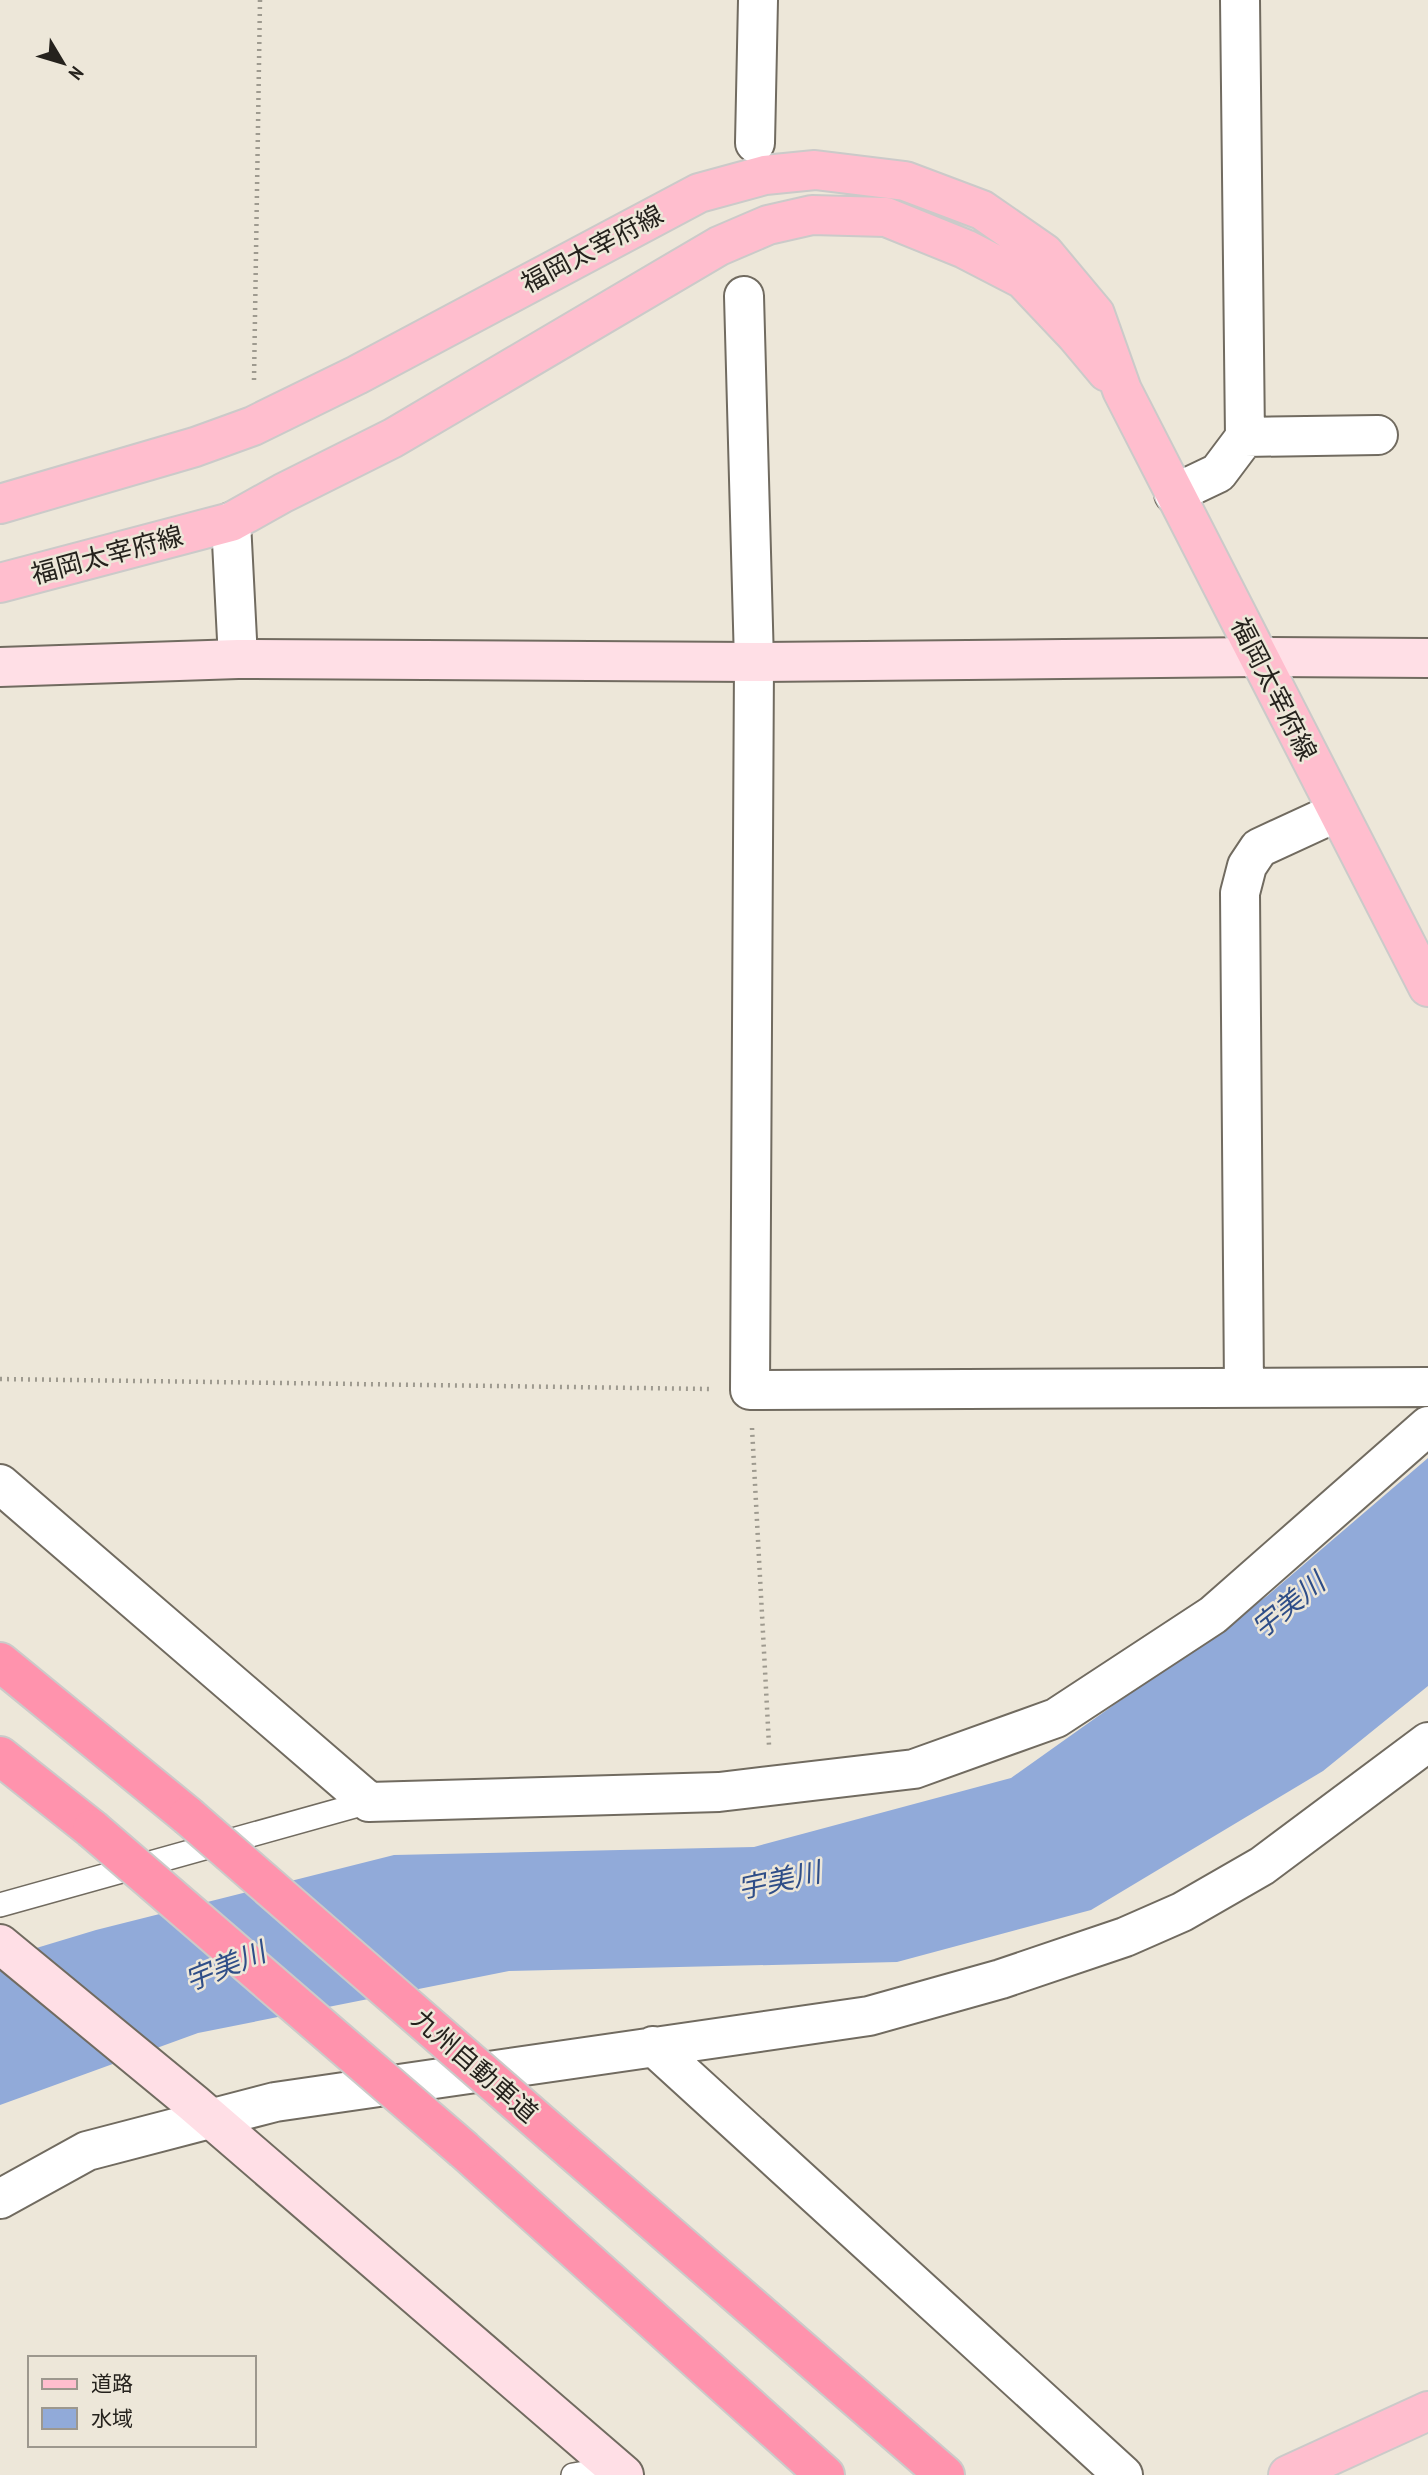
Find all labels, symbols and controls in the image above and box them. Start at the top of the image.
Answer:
north arrow [28,28,98,98]
text: N [64,62,89,85]
street label: 福岡太宰府線 [515,197,668,300]
street label: 福岡太宰府線 [27,518,186,591]
street label: 福岡太宰府線 [1224,612,1325,766]
water label: 宇美川 [1243,1562,1334,1645]
water label: 宇美川 [734,1852,827,1906]
water label: 宇美川 [179,1932,273,1998]
street label: 九州自動車道 [406,2002,545,2129]
legend [28,2356,256,2447]
text: 道路 [91,2370,133,2397]
text: 水域 [91,2405,133,2432]

